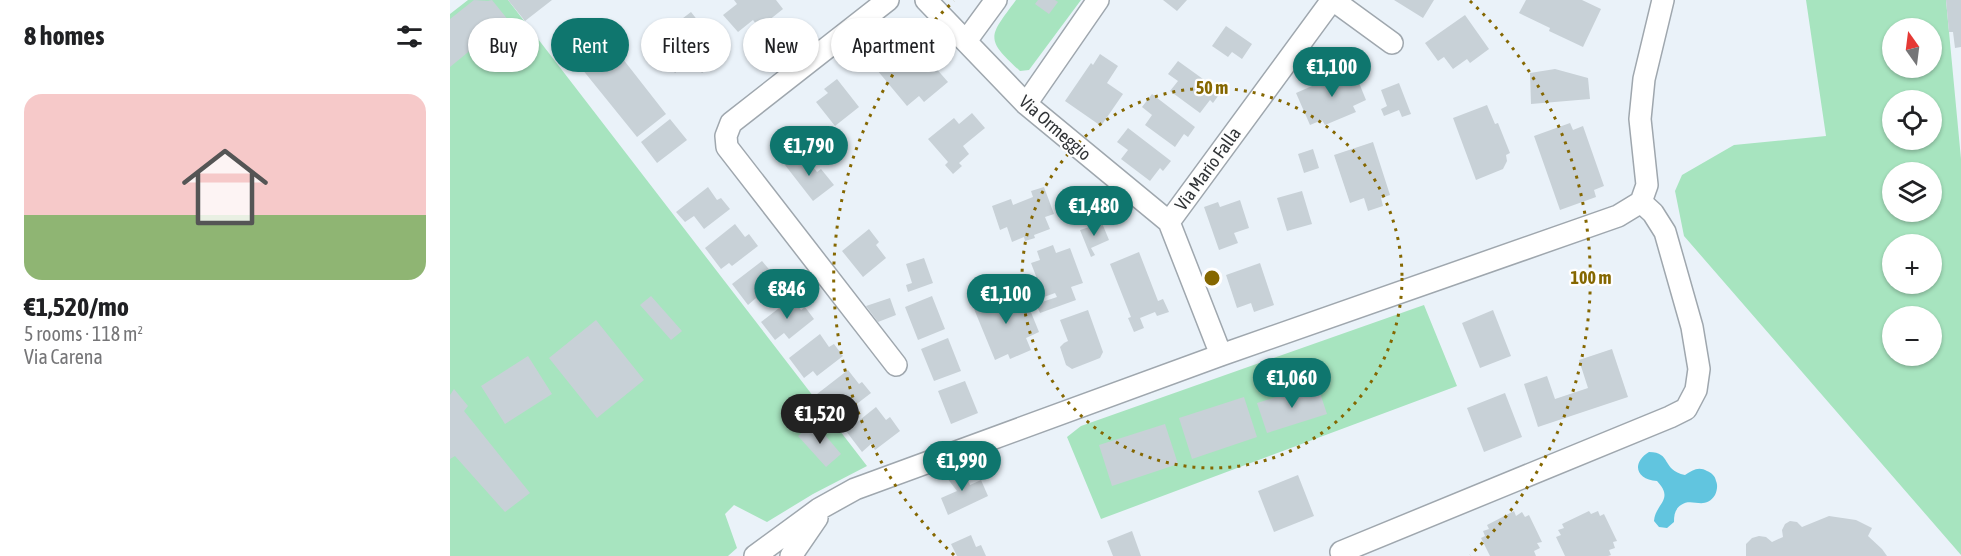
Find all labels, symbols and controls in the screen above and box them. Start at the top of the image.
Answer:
chip: Buy [468,18,539,72]
chip: Rent [551,18,629,72]
chip: Filters [641,18,731,72]
chip: New [743,18,819,72]
chip: Apartment [831,18,956,72]
north arrow [1882,18,1942,78]
map controls [1882,18,1942,366]
icon: filters [393,20,426,53]
text: 8 homes [24,21,104,51]
pin: €1,100 [1283,47,1381,98]
text: €1,100 [1307,55,1357,78]
text: 50 m [1196,77,1228,98]
button: locate [1882,90,1942,150]
street label: Via Ormeggio [1015,91,1096,165]
street label: Via Mario Falla [1170,123,1245,214]
pin: €1,790 [760,126,858,177]
icon: home [171,133,279,241]
text: €1,790 [784,134,834,157]
button: layers [1882,162,1942,222]
pin: €1,480 [1045,186,1143,237]
text: €1,480 [1069,194,1119,217]
button: + [1882,234,1942,294]
text: 100 m [1571,267,1611,288]
centre of rings [1202,268,1222,288]
pin: €846 [751,269,823,320]
pin: €1,100 [957,274,1055,325]
text: €846 [768,277,806,300]
text: €1,100 [981,282,1031,305]
text: €1,520/mo [24,292,129,322]
button: − [1882,306,1942,366]
text: 5 rooms · 118 m² [24,322,143,345]
text: Via Carena [24,345,103,368]
pin: €1,060 [1243,358,1341,409]
text: €1,060 [1267,366,1317,389]
pin: €1,520 [771,394,869,445]
text: €1,520 [795,402,845,425]
pin: €1,990 [913,441,1011,492]
text: €1,990 [937,449,987,472]

